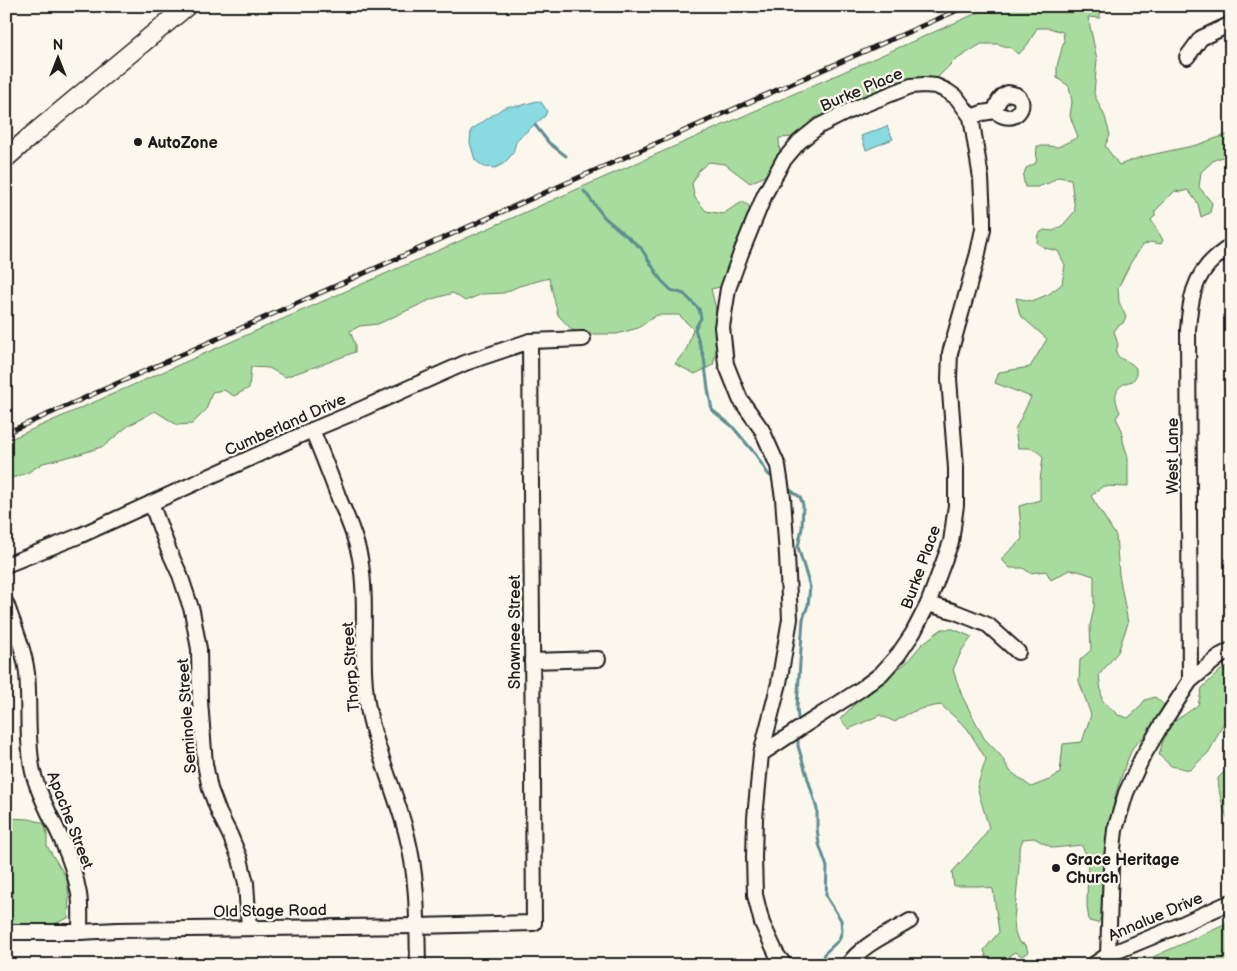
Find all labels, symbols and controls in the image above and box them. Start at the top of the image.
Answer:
north arrow [32,32,82,82]
text: N [53,37,63,54]
street label: Burke Place [818,64,906,116]
place label: AutoZone [147,134,218,153]
marker: AutoZone [132,136,144,148]
street label: Cumberland Drive [222,390,350,461]
street label: West Lane [1164,417,1183,494]
street label: Burke Place [898,523,945,612]
street label: Shawnee Street [506,575,525,689]
street label: Thorp Street [339,621,364,713]
street label: Seminole Street [174,658,201,774]
street label: Apache Street [42,769,97,872]
place label: Grace Heritage Church [1066,851,1179,888]
marker: Grace Heritage Church [1050,862,1062,874]
street label: Annalue Drive [1105,889,1206,946]
street label: Old Stage Road [213,901,327,922]

